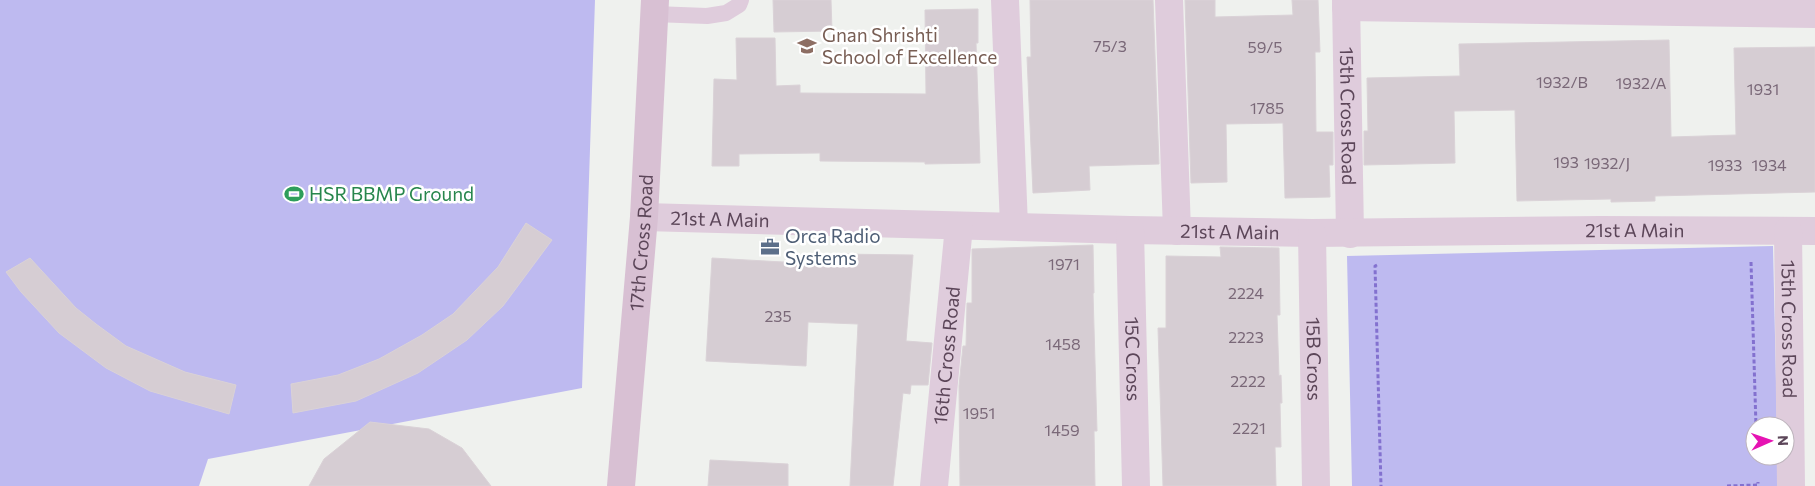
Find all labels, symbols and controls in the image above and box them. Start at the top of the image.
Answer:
place label: Gnan Shrishti School of Excellence [822,23,997,68]
school or university icon: Gnan Shrishti School of Excellence [796,35,818,57]
house number: 75/3 [1093,36,1127,55]
house number: 59/5 [1248,37,1282,56]
street label: 15th Cross Road [1336,47,1361,185]
house number: 1932/B [1536,72,1588,91]
house number: 1932/A [1616,73,1666,92]
house number: 1931 [1747,79,1779,98]
house number: 1785 [1250,98,1284,117]
house number: 193 [1553,152,1579,171]
house number: 1932/J [1584,153,1630,172]
house number: 1933 [1708,155,1742,174]
house number: 1934 [1751,155,1787,174]
street label: 17th Cross Road [624,174,657,312]
place label: HSR BBMP Ground [309,182,474,205]
sports icon: HSR BBMP Ground [283,183,305,205]
street label: 21st A Main [670,206,770,231]
street label: 21st A Main [1585,218,1684,241]
street label: 21st A Main [1180,219,1280,243]
place label: Orca Radio Systems [785,224,881,269]
office icon: Orca Radio Systems [759,236,781,258]
house number: 1971 [1048,254,1080,273]
street label: 15th Cross Road [1777,260,1802,398]
house number: 2224 [1228,283,1264,302]
street label: 16th Cross Road [928,285,964,426]
house number: 235 [764,306,792,325]
street label: 15C Cross [1121,316,1146,401]
street label: 15B Cross [1302,317,1327,401]
house number: 2223 [1228,327,1264,346]
house number: 1458 [1045,334,1081,353]
house number: 2222 [1230,371,1266,390]
house number: 1951 [963,403,995,422]
north arrow [1745,416,1795,466]
house number: 2221 [1232,418,1266,437]
house number: 1459 [1044,420,1080,439]
text: N [1775,435,1792,446]

